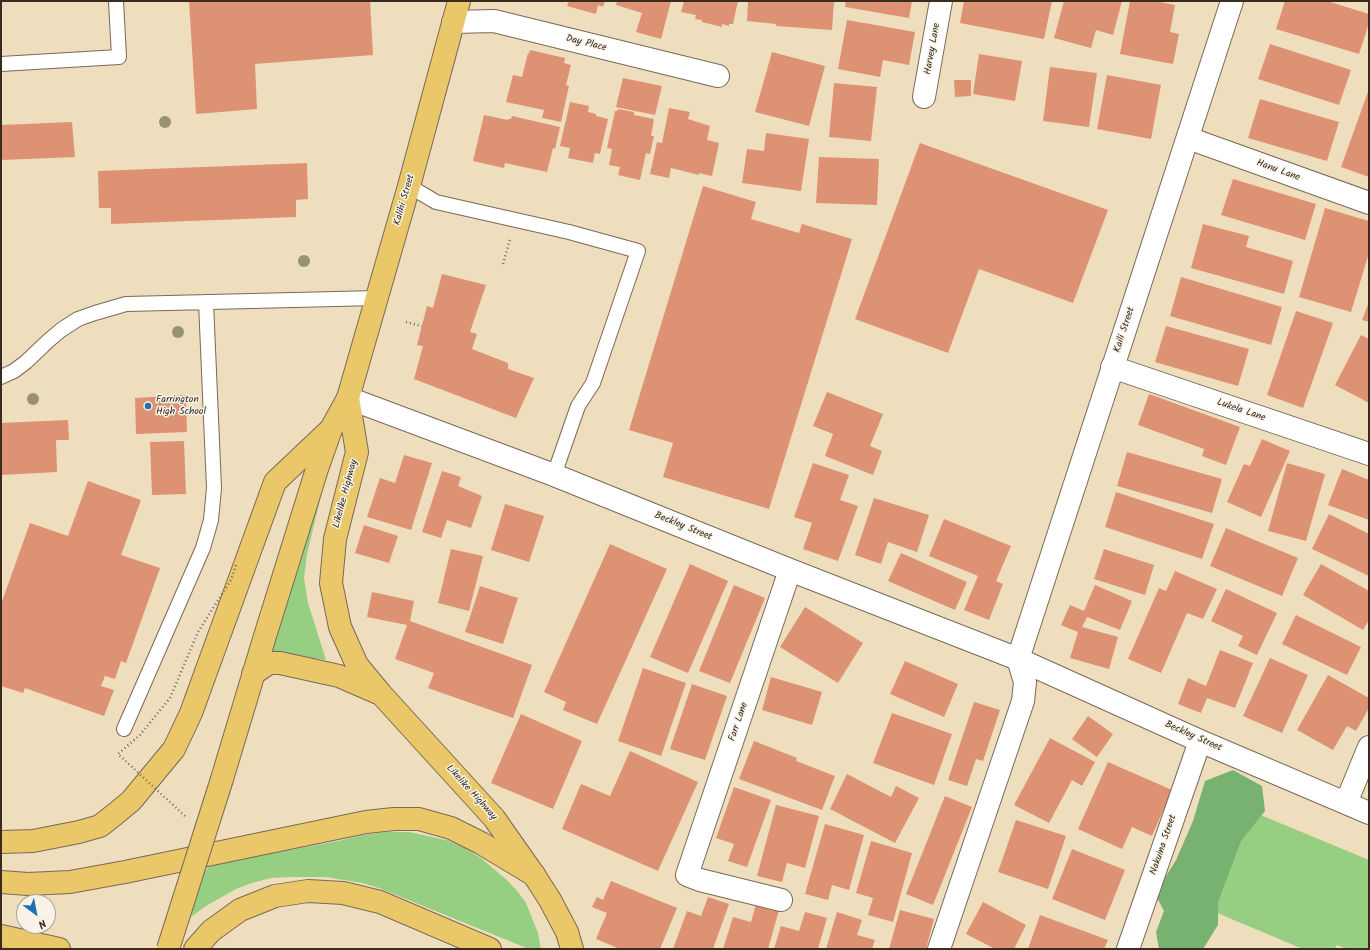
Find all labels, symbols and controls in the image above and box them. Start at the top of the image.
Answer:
street label: Harvey Lane [923,22,943,76]
street label: Day Place [564,33,608,55]
street label: Hanu Lane [1255,158,1301,184]
street label: Kalihi Street [392,173,418,227]
street label: Kaili Street [1112,306,1138,354]
place label: Farrington High School [156,394,206,418]
street label: Lukela Lane [1215,397,1267,425]
marker: Farrington High School [143,401,153,411]
street label: Likelike Highway [331,458,361,530]
street label: Beckley Street [652,510,714,544]
street label: Farr Lane [727,701,751,743]
street label: Beckley Street [1163,719,1223,755]
street label: Likelike Highway [443,763,499,823]
street label: Nakuina Street [1148,813,1180,877]
north arrow [16,894,56,934]
text: N [34,914,50,933]

